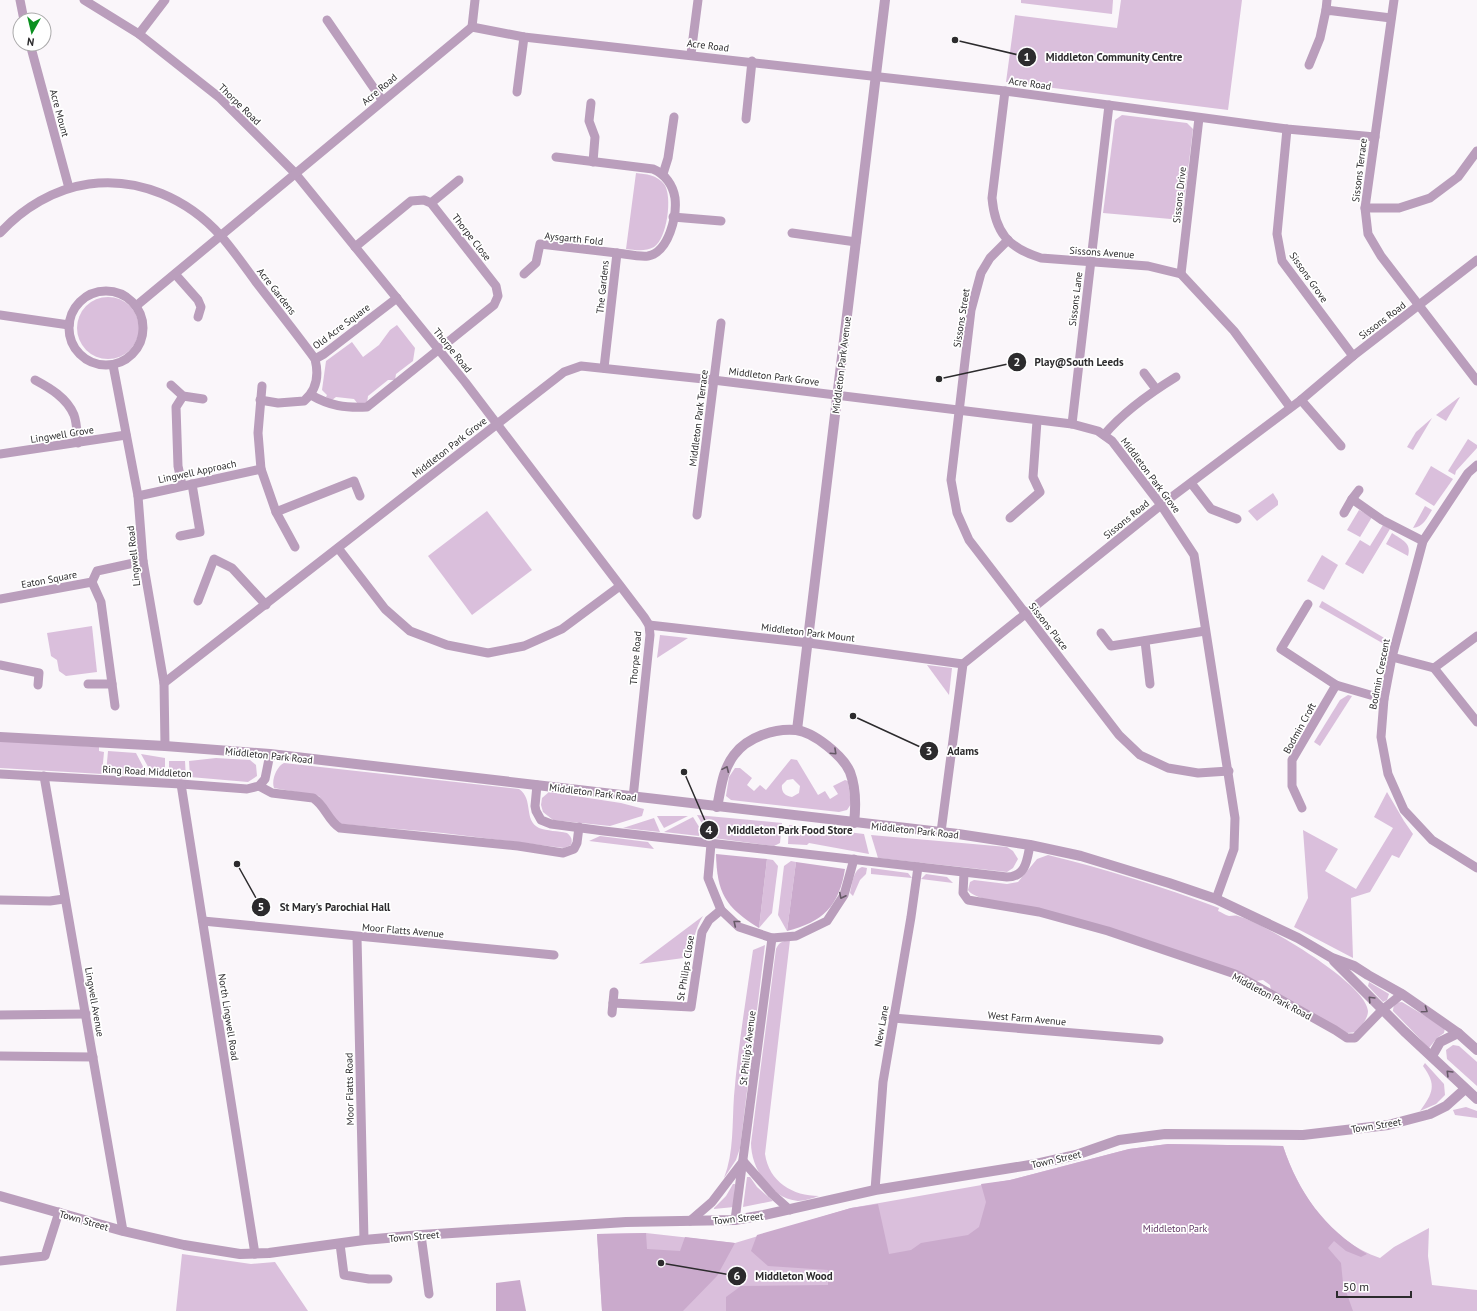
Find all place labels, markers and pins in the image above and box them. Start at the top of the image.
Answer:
callout: Middleton Community Centre [1017,45,1190,68]
callout: Play@South Leeds [1007,351,1132,374]
callout: Adams [919,739,986,762]
callout: Middleton Park Food Store [699,819,861,842]
callout: St Mary's Parochial Hall [251,895,398,918]
callout: Middleton Wood [727,1265,840,1288]

